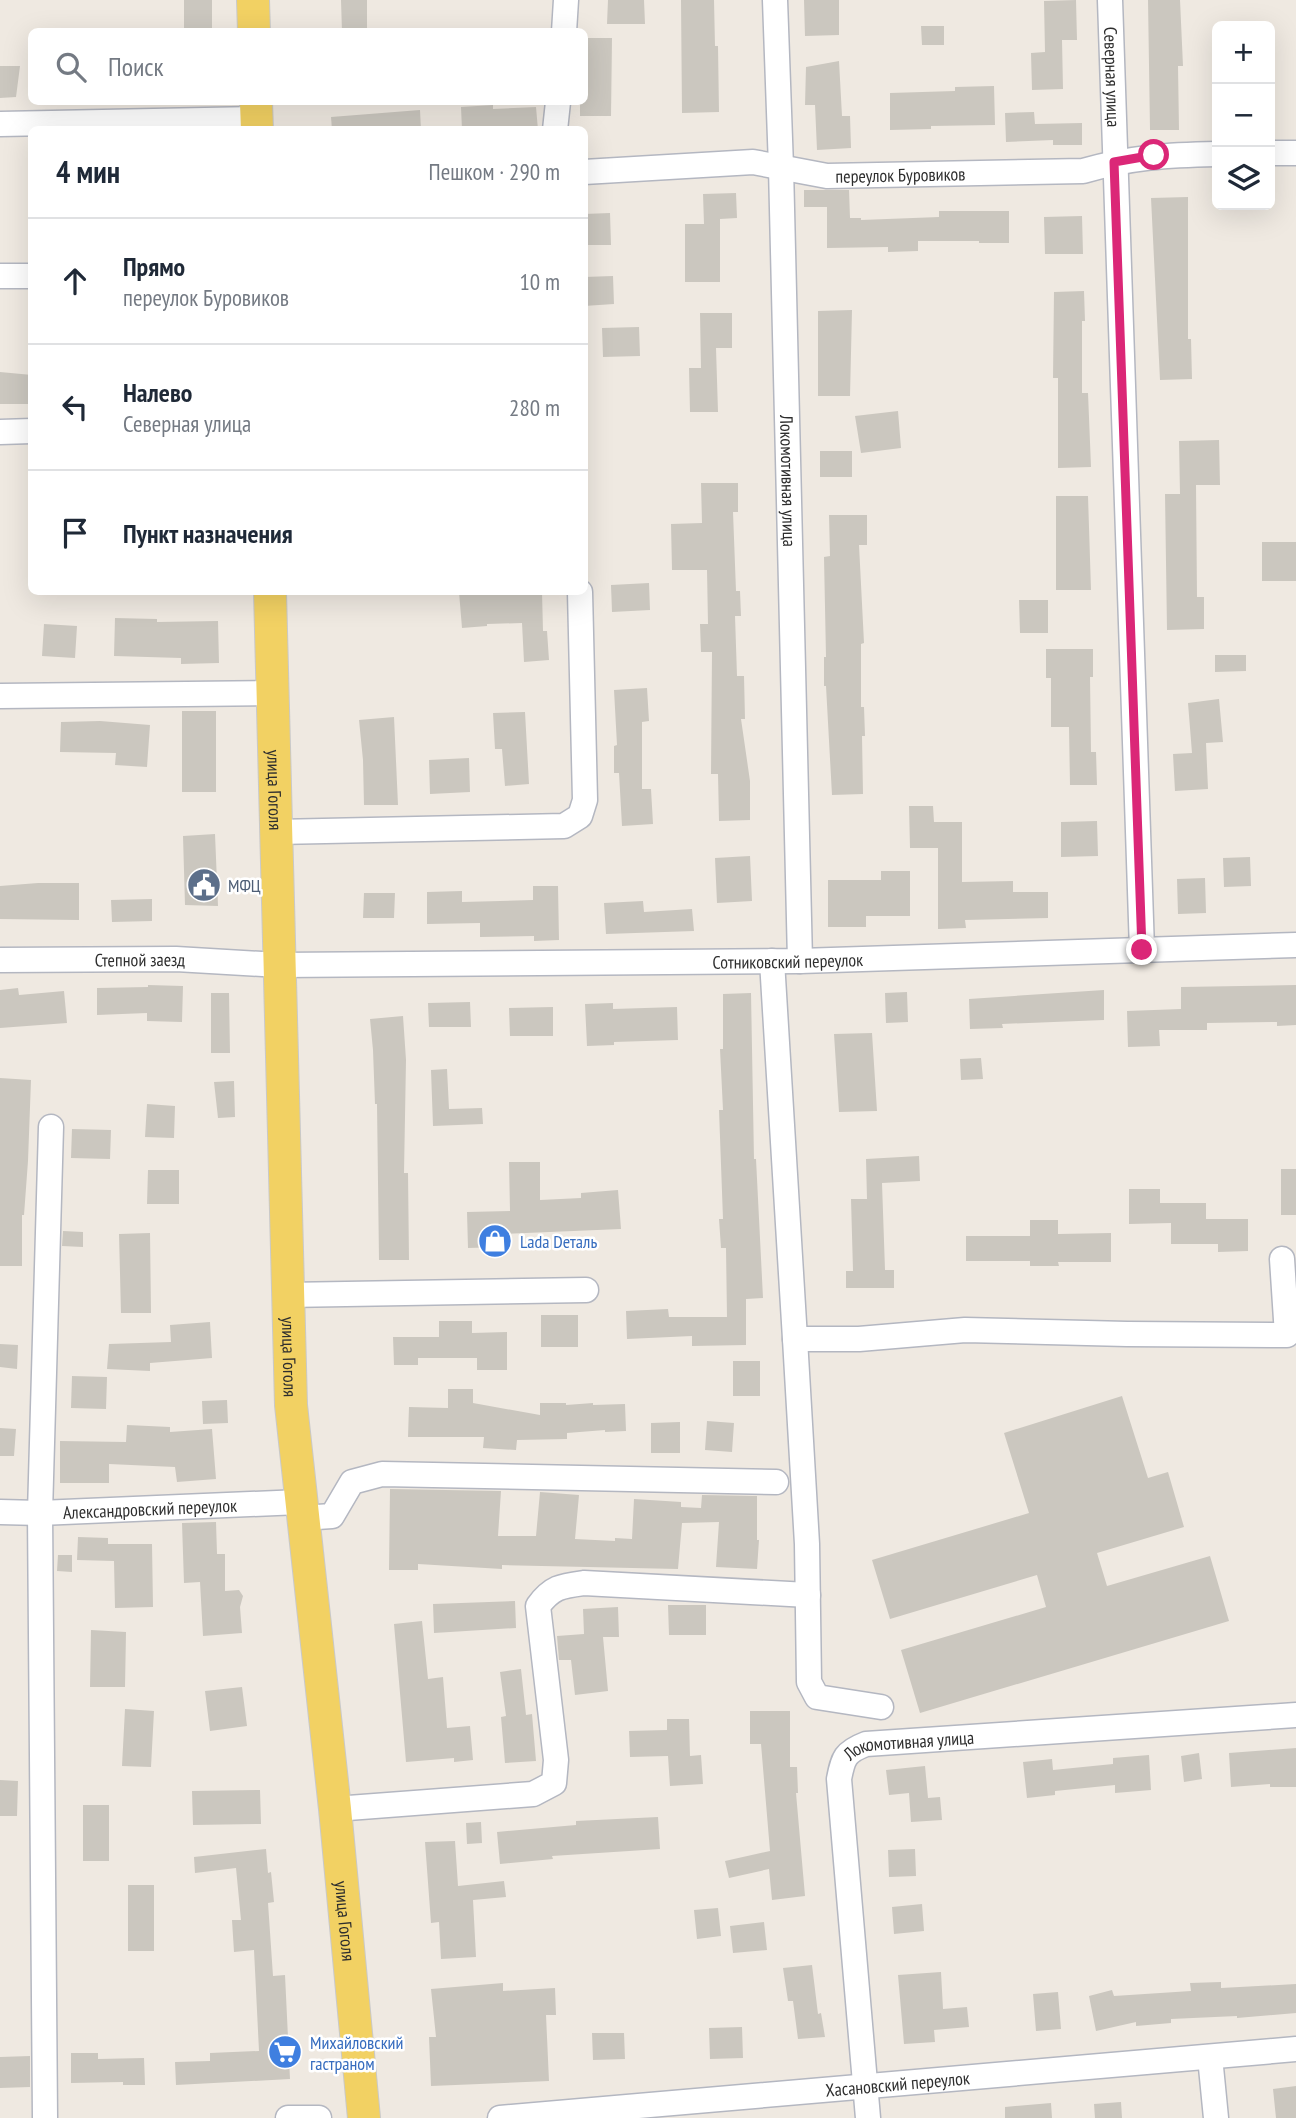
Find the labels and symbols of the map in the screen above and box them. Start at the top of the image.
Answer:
street label: Северная улица [1099,26,1126,128]
route start [1138,139,1169,170]
street label: переулок Буровиков [835,162,966,187]
street label: Локомотивная улица [775,414,802,547]
street label: улица Гоголя [263,749,288,831]
public building icon: МФЦ [185,866,223,904]
place label: МФЦ [228,874,261,897]
route end [1126,934,1157,965]
street label: Степной заезд [95,947,186,971]
street label: Сотниковский переулок [712,947,863,973]
shop icon: Lada Dеталь [476,1222,514,1260]
place label: Lada Dеталь [520,1230,597,1253]
street label: улица Гоголя [277,1316,302,1397]
street label: Александровский переулок [62,1493,237,1524]
street label: Локомотивная улица [837,1725,975,1765]
street label: улица Гоголя [330,1880,361,1962]
place label: Михайловский гастраном [310,2031,403,2075]
supermarket icon: Михайловский гастраном [266,2033,304,2071]
street label: Хасановский переулок [825,2066,971,2101]

